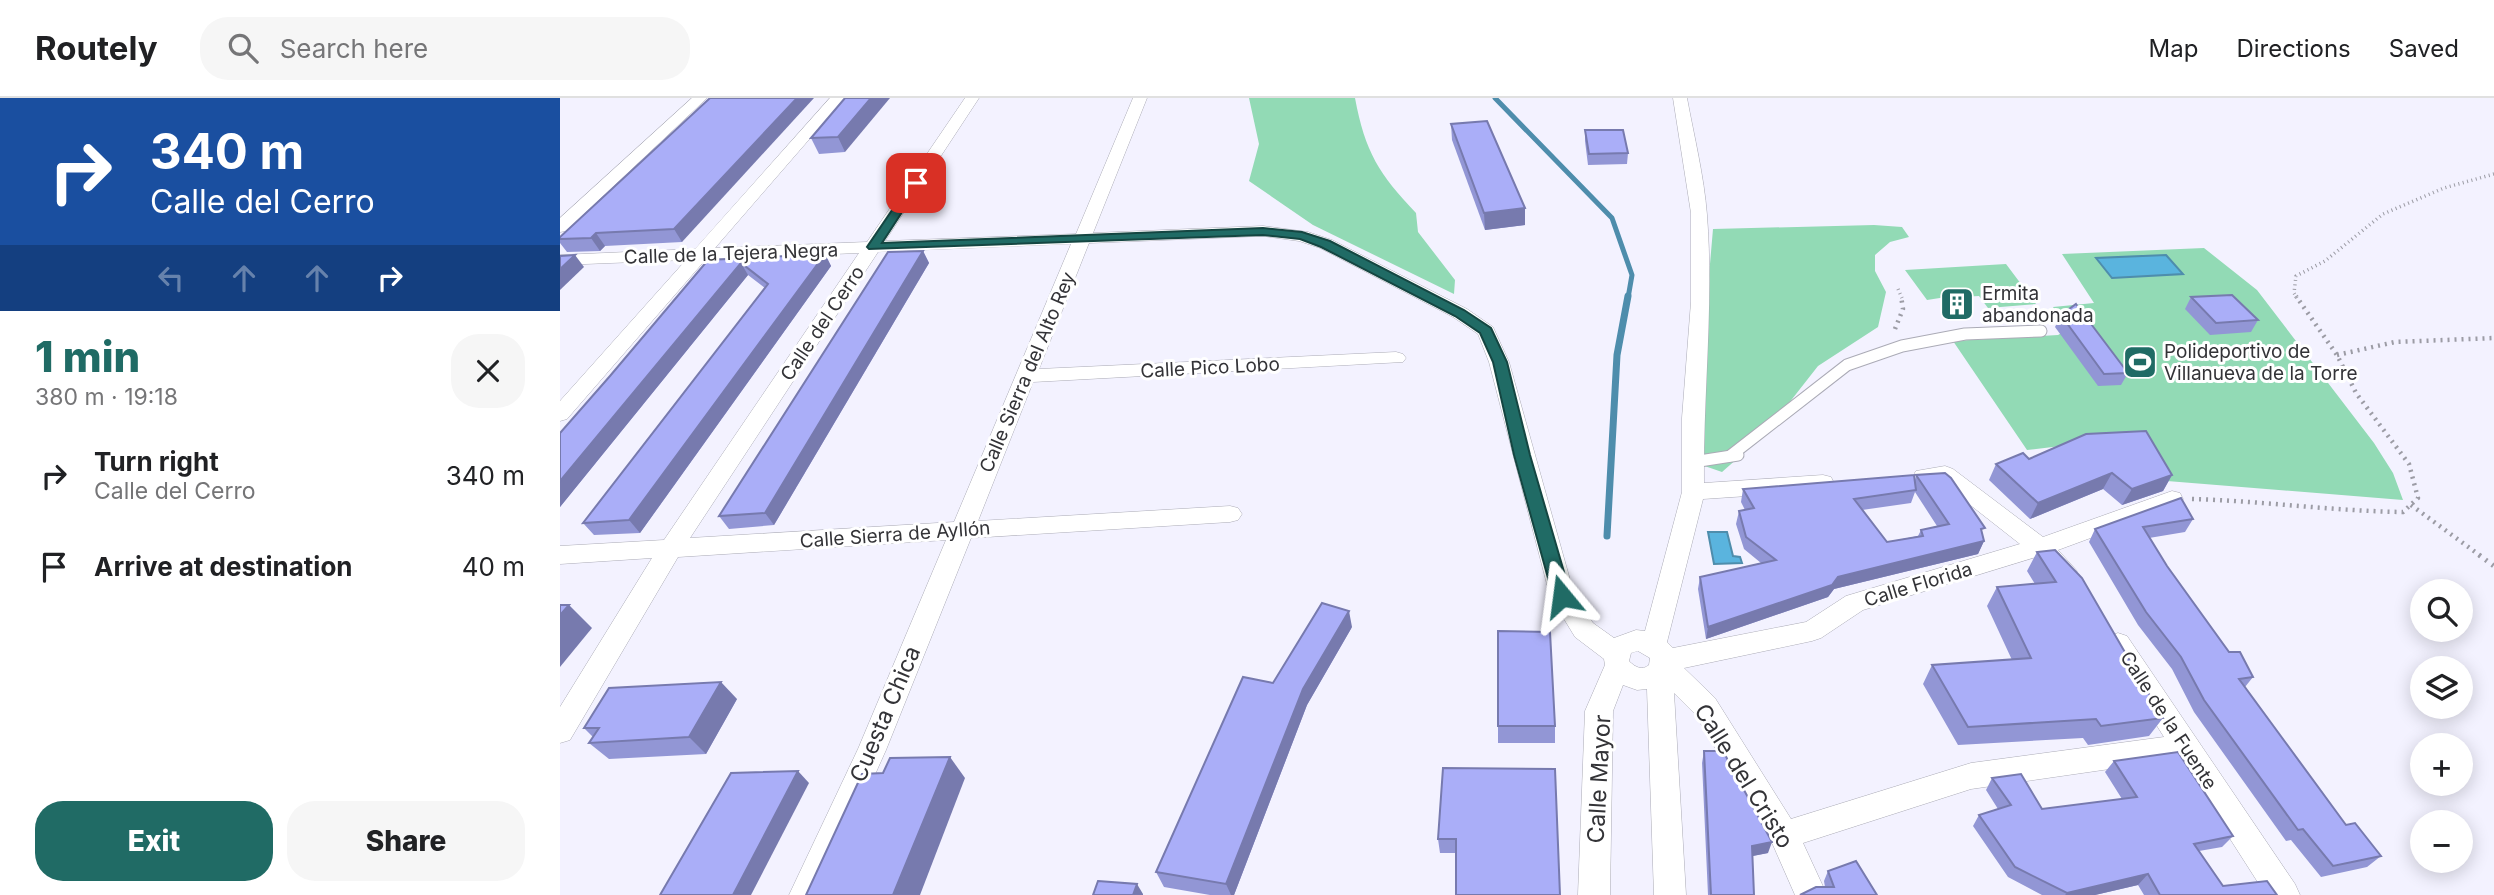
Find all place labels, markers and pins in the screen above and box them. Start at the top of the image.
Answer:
pin [886,153,946,213]
place label: Ermita abandonada [1982,282,2094,327]
building icon: Ermita abandonada [1938,285,1976,323]
place label: Polideportivo de Villanueva de la Torre [2164,340,2358,385]
sports icon: Polideportivo de Villanueva de la Torre [2121,343,2159,381]

